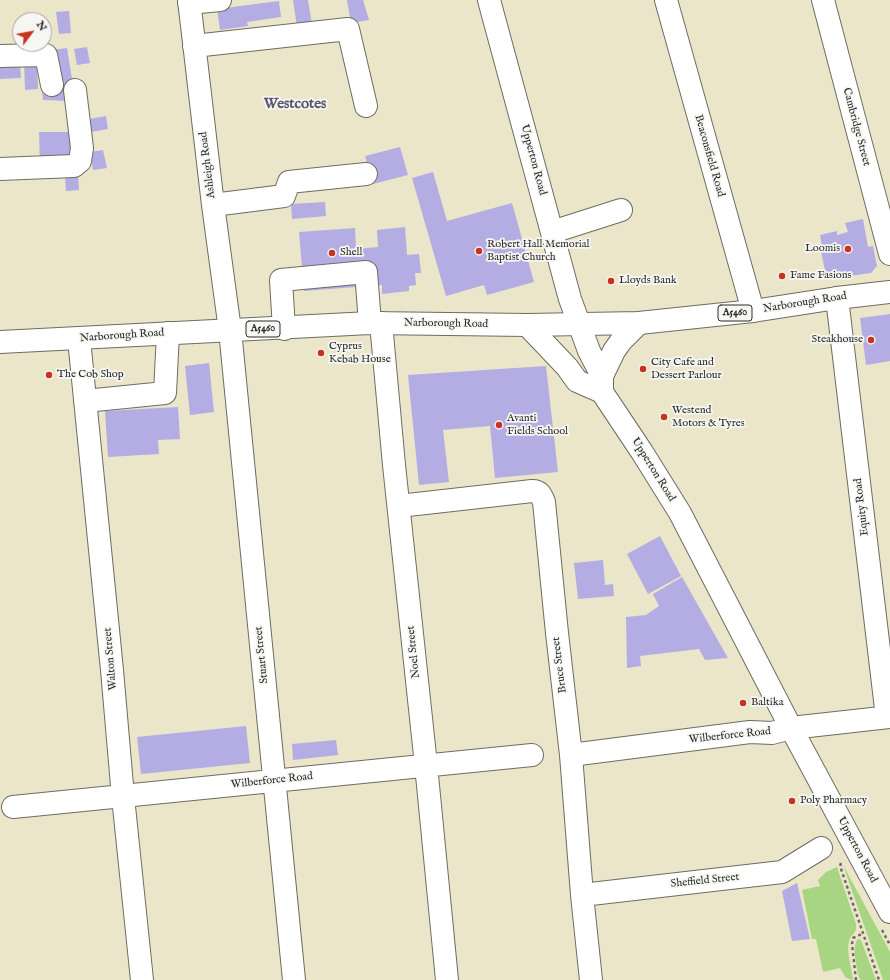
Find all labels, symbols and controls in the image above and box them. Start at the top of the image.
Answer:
north arrow [12,12,52,52]
text: N [33,18,50,34]
street label: Cambridge Street [839,86,873,168]
district label: Westcotes [264,96,326,114]
street label: Beaconsfield Road [691,113,727,199]
street label: Upperton Road [517,123,549,197]
street label: Ashleigh Road [197,131,219,199]
place label: Robert Hall Memorial Baptist Church [487,238,589,264]
place label: Loomis [805,242,840,256]
marker: Loomis [843,244,853,254]
place label: Shell [340,246,363,260]
marker: Robert Hall Memorial Baptist Church [474,246,484,256]
marker: Shell [327,248,337,258]
place label: Fame Fasions [790,269,851,283]
marker: Fame Fasions [777,271,787,281]
place label: Lloyds Bank [619,274,677,288]
marker: Lloyds Bank [606,276,616,286]
street label: Narborough Road [762,290,848,316]
road number: A5460 [718,305,752,321]
street label: Narborough Road [404,317,488,331]
road number: A5460 [246,321,280,337]
street label: Narborough Road [79,326,165,346]
place label: Steakhouse [812,333,863,347]
marker: Steakhouse [866,335,876,345]
place label: Cyprus Kebab House [329,340,391,366]
marker: Cyprus Kebab House [316,348,326,358]
place label: City Cafe and Dessert Parlour [651,356,722,382]
marker: City Cafe and Dessert Parlour [638,364,648,374]
place label: The Cob Shop [57,368,124,382]
marker: The Cob Shop [44,370,54,380]
place label: Westend Motors & Tyres [672,404,745,430]
place label: Avanti Fields School [507,412,568,438]
marker: Westend Motors & Tyres [659,412,669,422]
marker: Avanti Fields School [494,420,504,430]
street label: Upperton Road [628,436,678,504]
street label: Equity Road [852,477,872,537]
street label: Noel Street [405,625,423,679]
street label: Stuart Street [252,626,272,684]
street label: Walton Street [102,627,120,691]
street label: Bruce Street [550,636,570,694]
place label: Baltika [751,696,783,710]
marker: Baltika [738,698,748,708]
street label: Wilberforce Road [688,725,772,747]
street label: Wilberforce Road [230,770,314,792]
place label: Poly Pharmacy [800,794,867,808]
marker: Poly Pharmacy [787,796,797,806]
street label: Upperton Road [834,815,880,885]
street label: Sheffield Street [670,871,740,891]

